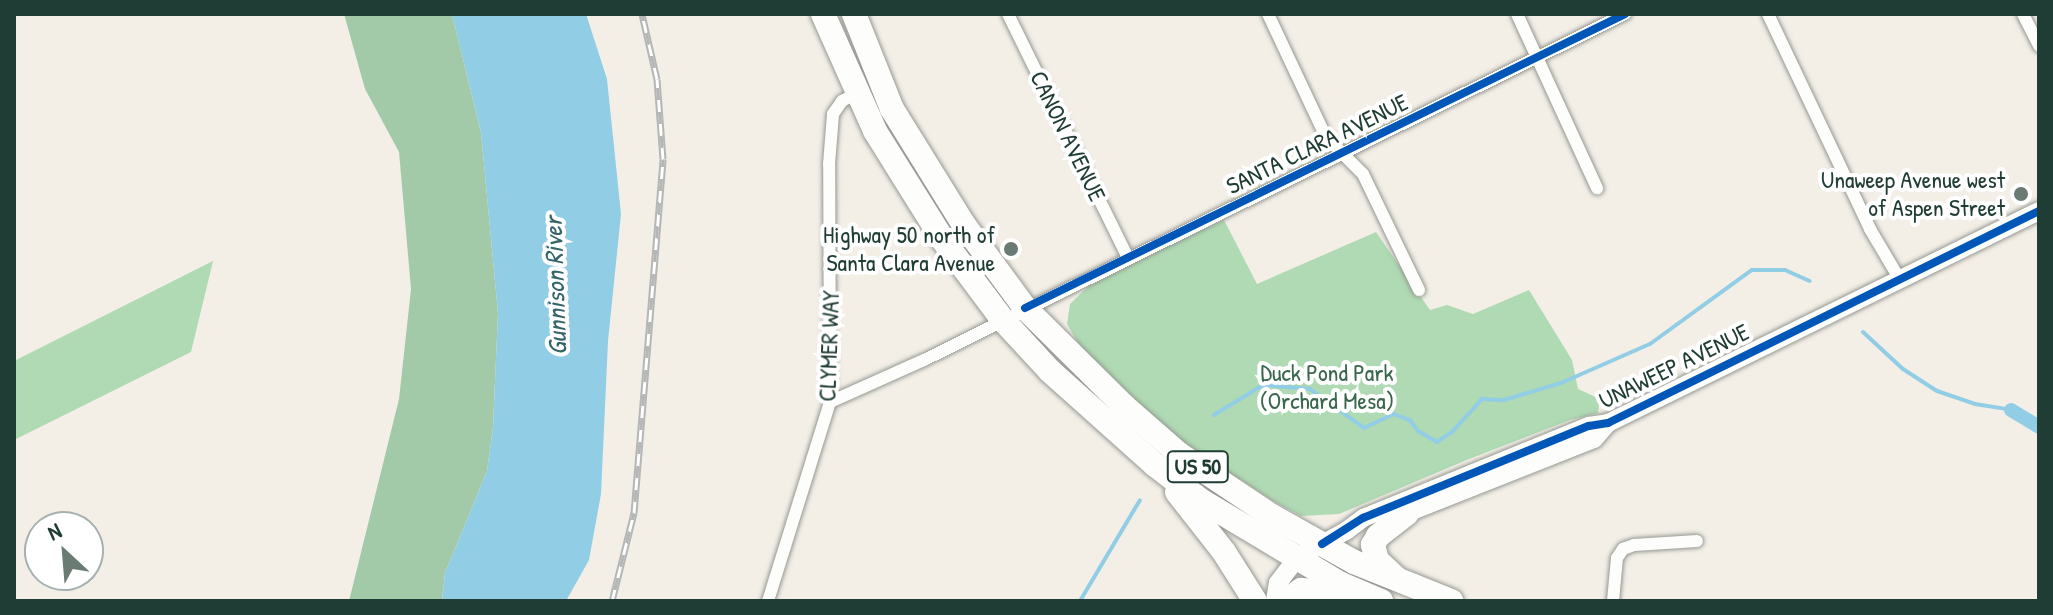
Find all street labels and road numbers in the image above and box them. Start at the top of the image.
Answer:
street label: CANON AVENUE [1024,66,1112,206]
street label: SANTA CLARA AVENUE [1222,88,1412,200]
street label: CLYMER WAY [813,290,845,402]
street label: UNAWEEP AVENUE [1594,317,1754,415]
road number: US 50 [1166,449,1230,485]

